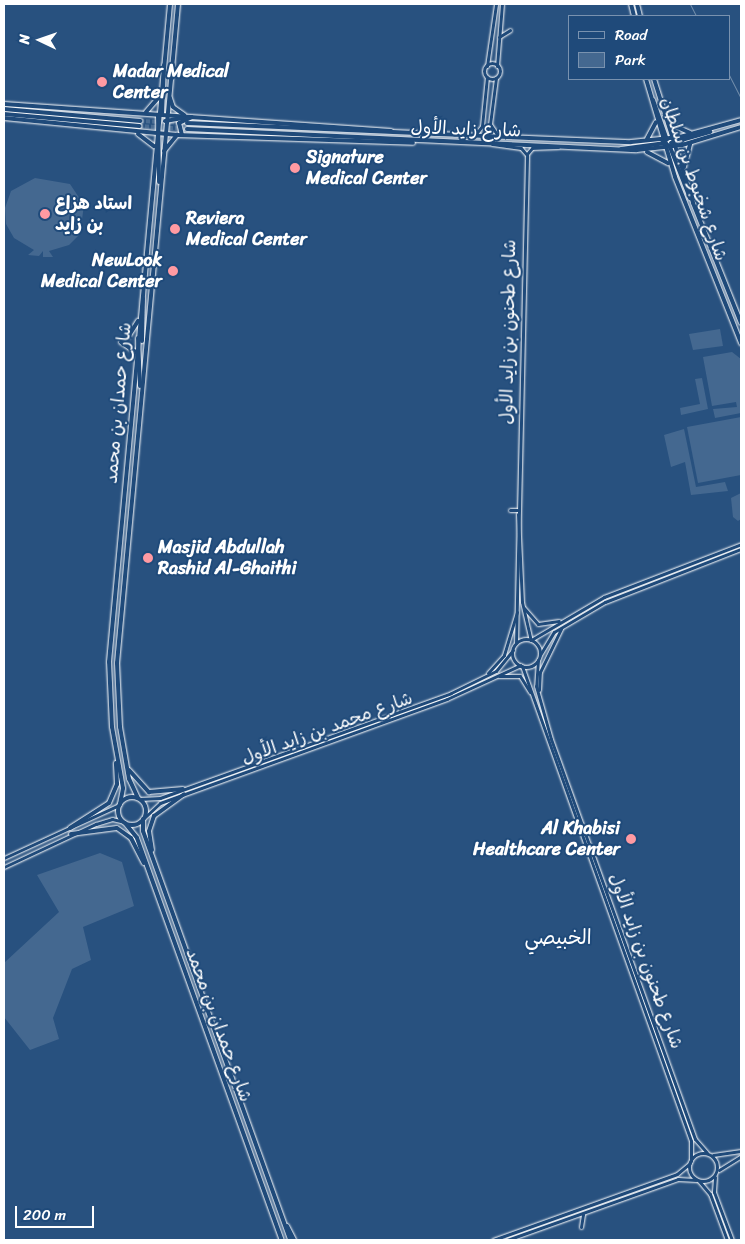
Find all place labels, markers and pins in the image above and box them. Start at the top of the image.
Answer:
place label: Madar Medical Center [113,61,229,104]
marker: Madar Medical Center [95,75,109,89]
place label: Signature Medical Center [306,147,427,190]
marker: Signature Medical Center [288,161,302,175]
place label: استاد هزاع بن زايد [55,193,132,235]
marker: استاد هزاع بن زايد [39,208,51,220]
place label: Reviera Medical Center [186,208,307,250]
marker: Reviera Medical Center [168,222,182,236]
place label: NewLook Medical Center [41,250,162,292]
marker: NewLook Medical Center [166,264,180,278]
place label: Masjid Abdullah Rashid Al-Ghaithi [158,537,296,580]
marker: Masjid Abdullah Rashid Al-Ghaithi [142,552,154,564]
place label: Al Khabisi Healthcare Center [473,818,620,861]
marker: Al Khabisi Healthcare Center [624,832,638,846]

